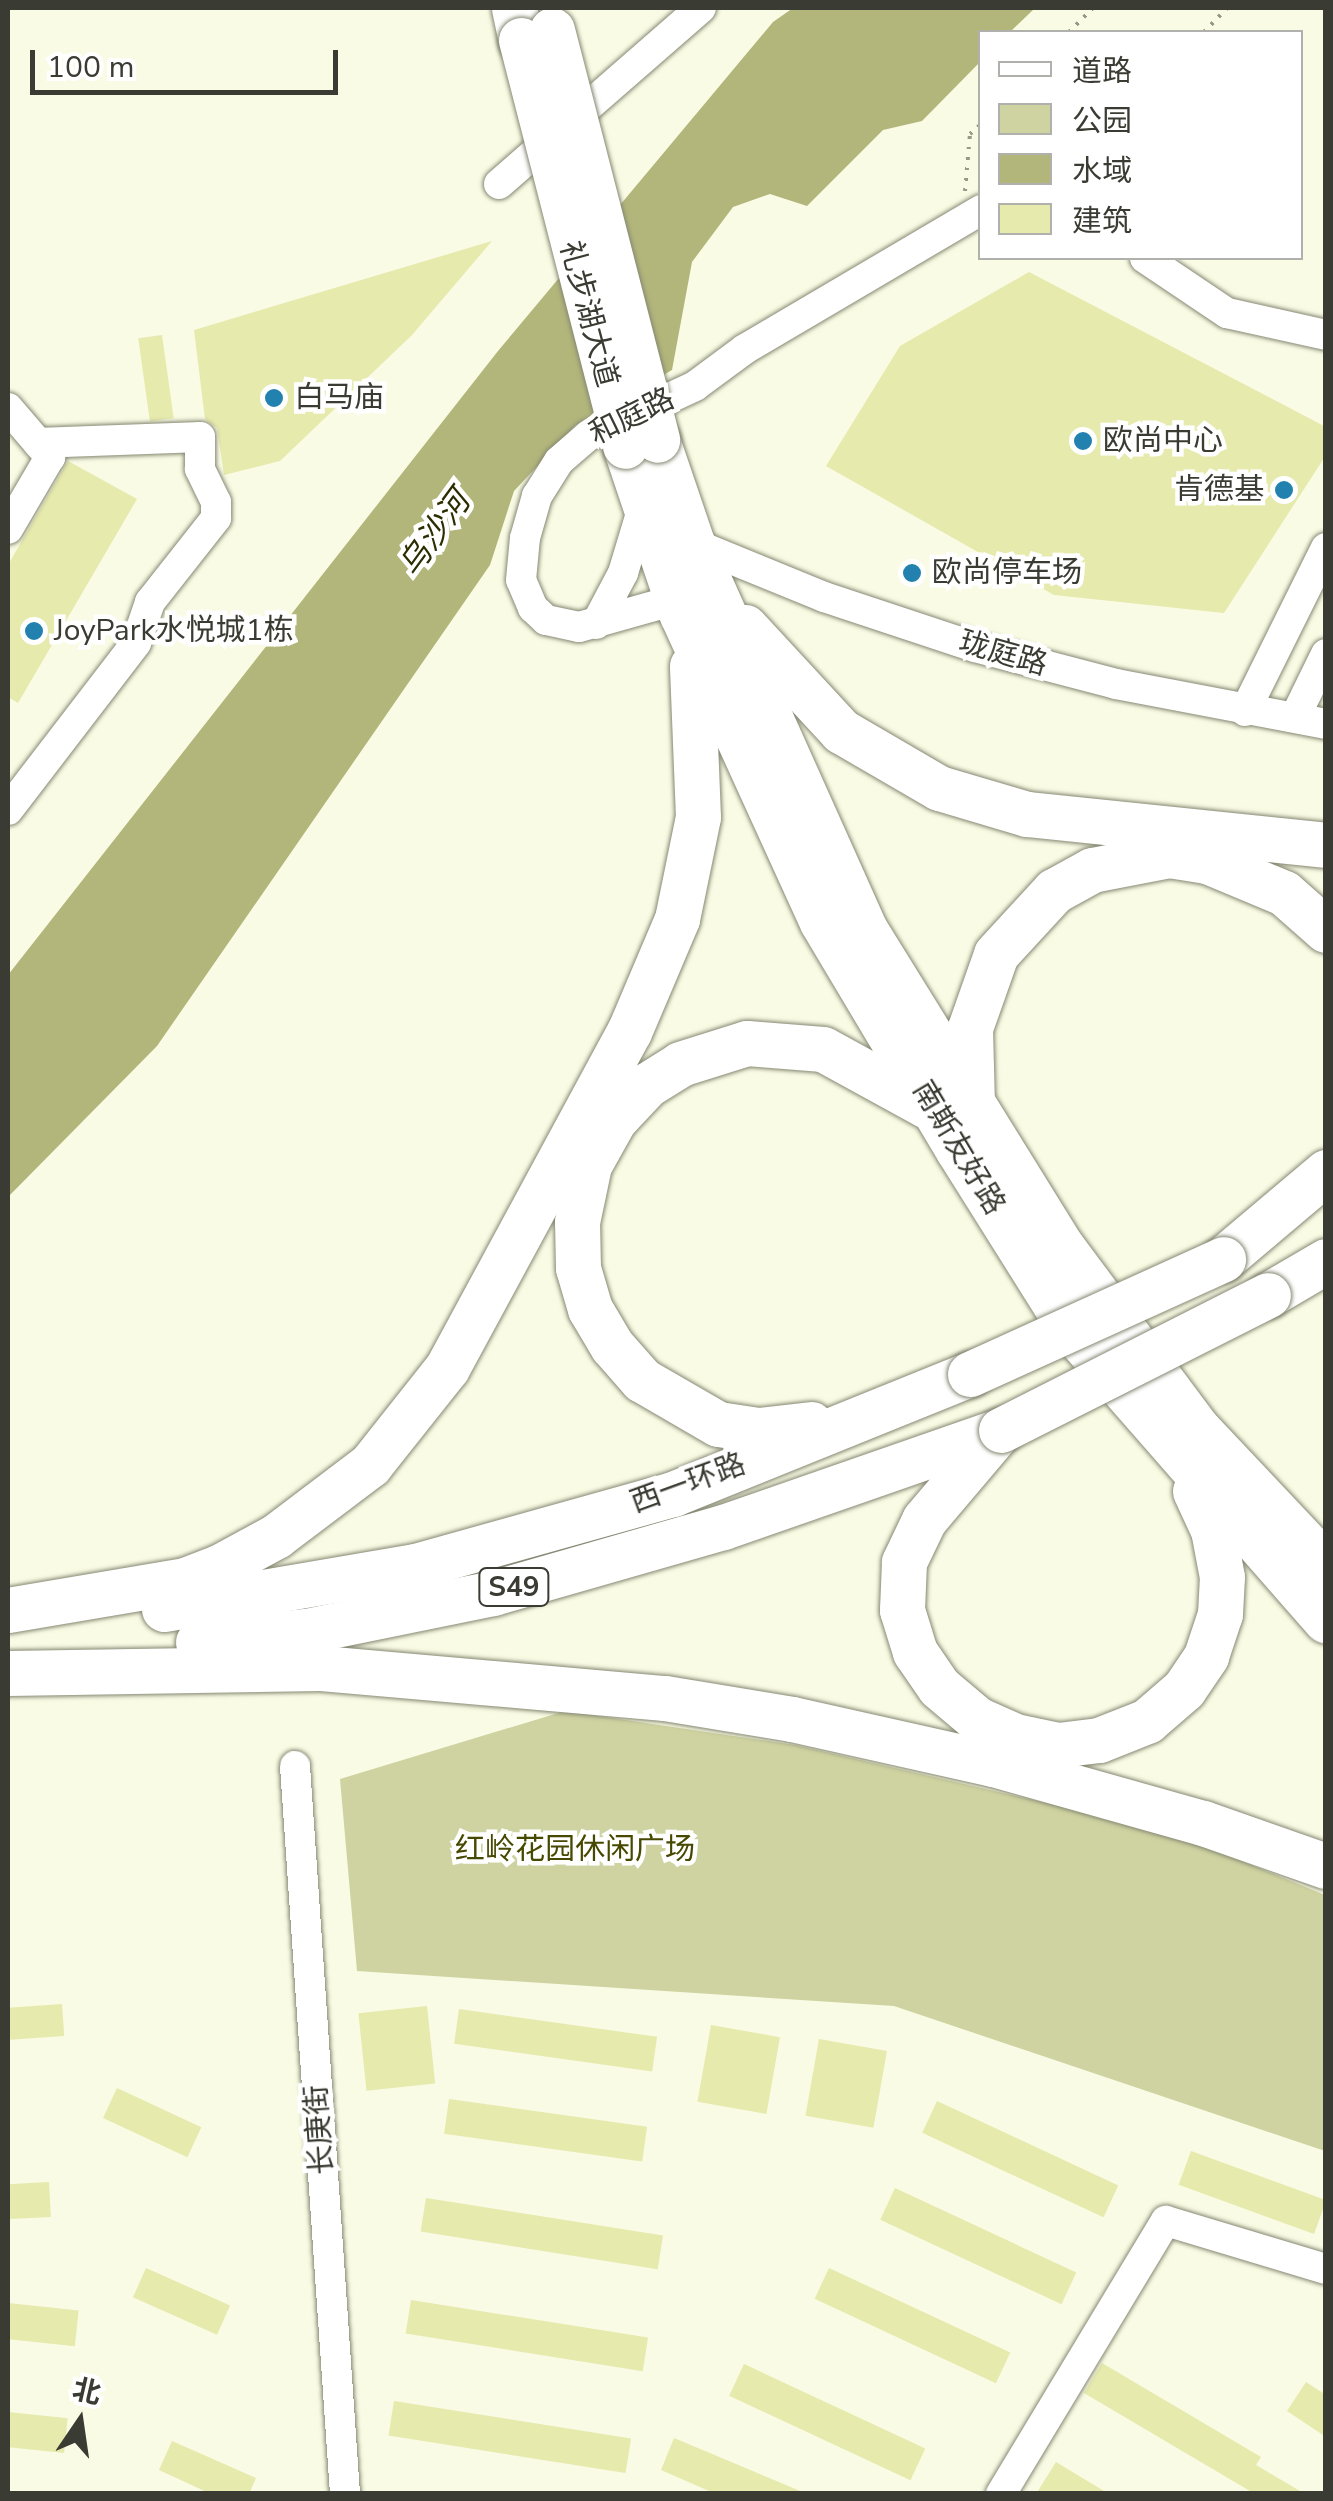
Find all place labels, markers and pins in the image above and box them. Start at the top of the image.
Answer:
place label: 白马庙 [294,380,384,416]
marker: 白马庙 [263,387,285,409]
place label: 欧尚中心 [1103,423,1223,459]
marker: 欧尚中心 [1072,430,1094,452]
place label: 肯德基 [1174,472,1264,508]
marker: 肯德基 [1273,479,1295,501]
place label: 欧尚停车场 [932,555,1082,591]
marker: 欧尚停车场 [901,562,923,584]
place label: JoyPark水悦城1栋 [54,613,294,649]
marker: JoyPark水悦城1栋 [23,620,45,642]

